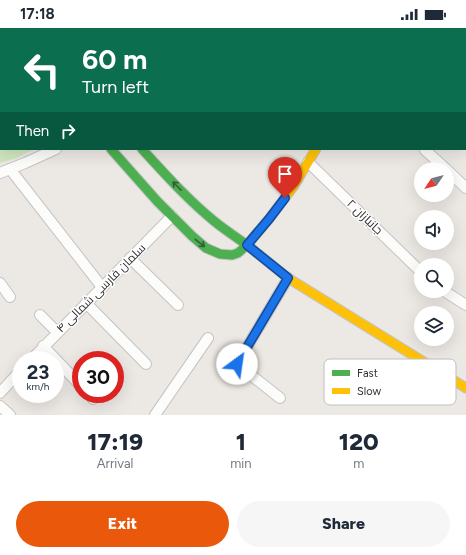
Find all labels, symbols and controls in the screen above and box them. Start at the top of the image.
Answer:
text: 17:18 [20,5,55,23]
text: 60 m [82,42,147,76]
icon: left [16,44,68,96]
text: Turn left [82,76,149,98]
icon: right [57,120,79,142]
text: Then [16,122,49,140]
pin [268,157,302,198]
north arrow [414,162,454,202]
map controls [414,162,454,346]
icon: arrive [274,163,296,185]
one-way arrow [172,181,182,191]
street label: جانبازان ۲ [344,197,386,237]
button: sound [414,210,454,250]
one-way arrow [195,239,206,247]
street label: سلمان فارسی شمالی ۴ [54,241,148,335]
button: search [414,258,454,298]
button: layers [414,306,454,346]
position arrow [216,343,258,385]
speed limit sign: 30 [72,351,124,403]
legend [324,359,456,405]
text: 23 [27,360,49,384]
text: Fast [357,367,378,380]
text: km/h [27,380,49,393]
text: Slow [357,385,381,398]
text: 17:19 [87,427,143,456]
text: 1 [236,427,246,456]
text: 120 [339,427,379,456]
text: Arrival [97,456,133,471]
text: min [230,456,252,471]
text: m [353,456,364,471]
button: Exit [16,501,229,547]
button: Share [237,501,450,547]

